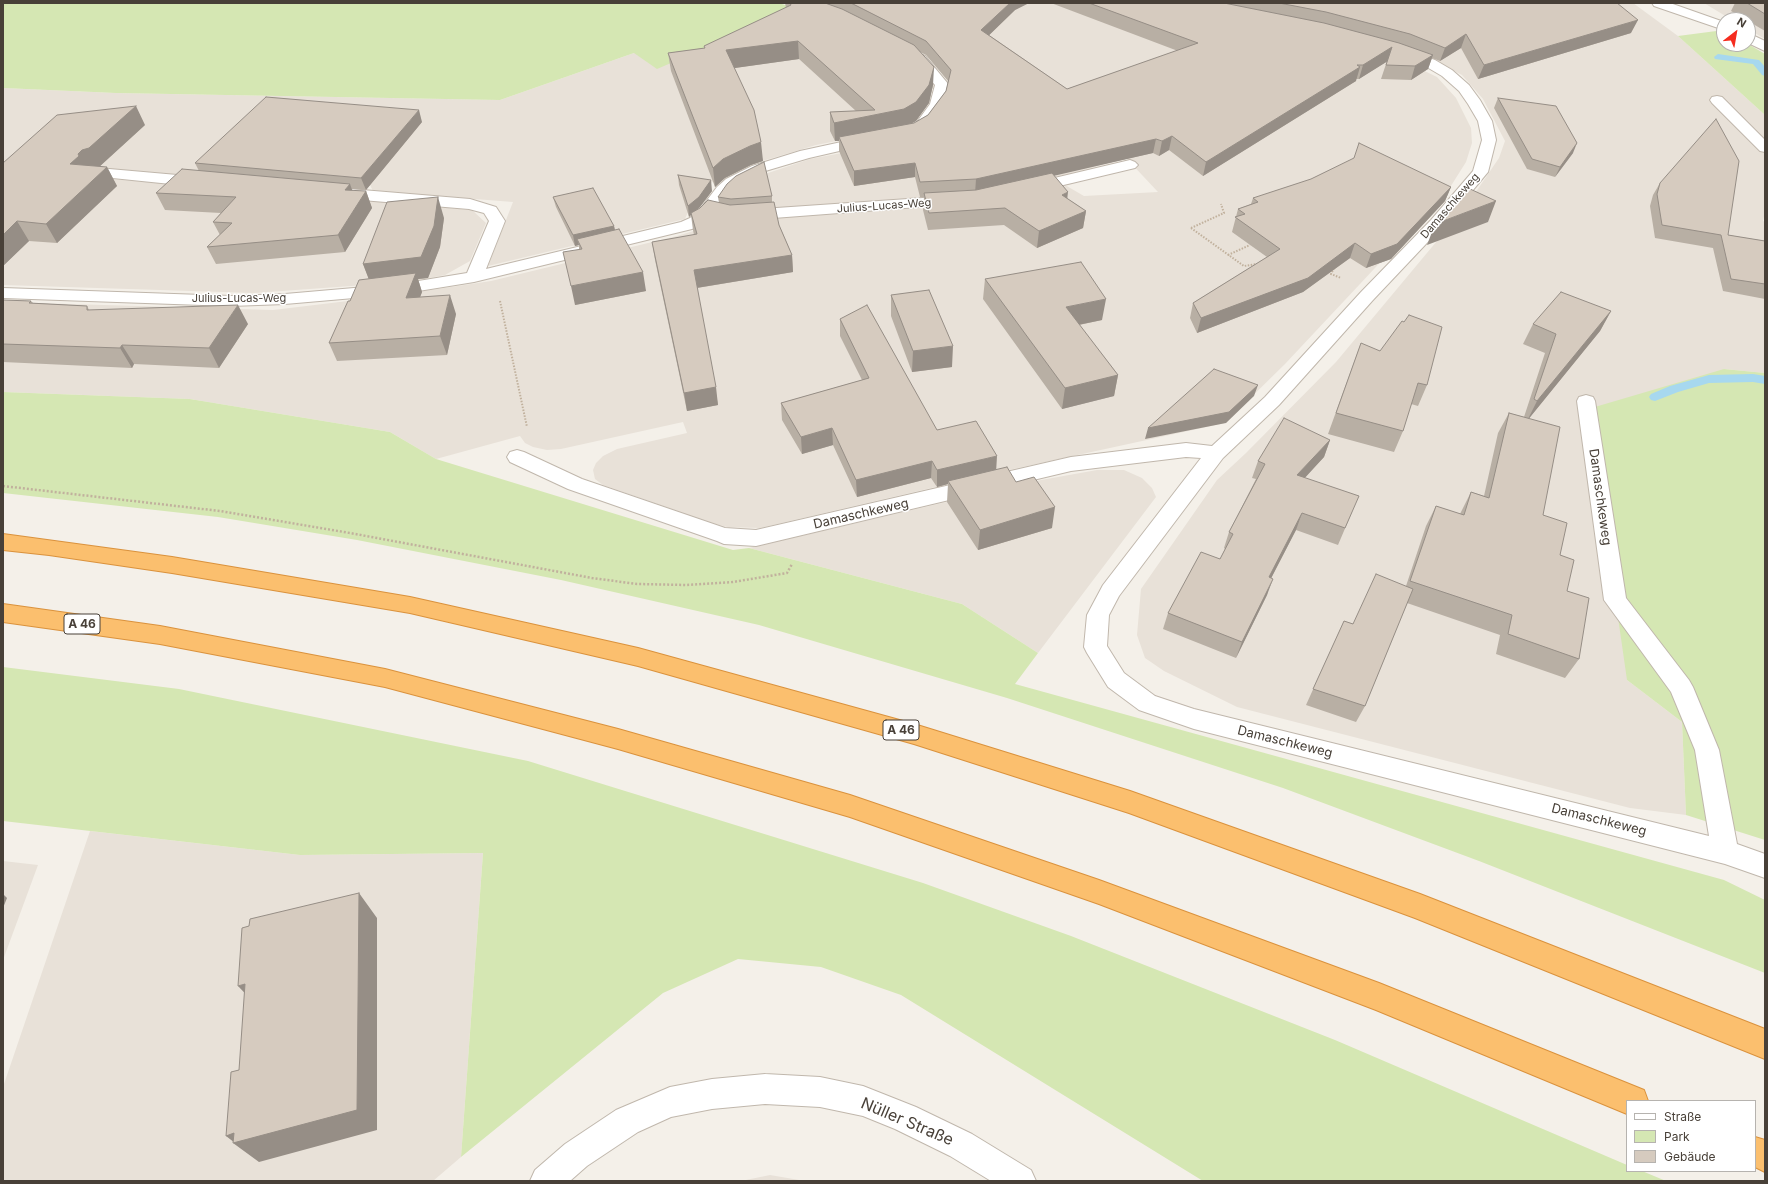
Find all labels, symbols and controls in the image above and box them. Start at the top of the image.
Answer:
north arrow [1716,12,1756,52]
text: N [1734,14,1749,31]
street label: Damaschkeweg [1418,171,1482,241]
street label: Julius-Lucas-Weg [836,196,932,216]
street label: Julius-Lucas-Weg [192,292,286,306]
street label: Damaschkeweg [1585,448,1615,546]
street label: Damaschkeweg [812,495,910,533]
road number: A 46 [64,614,100,634]
road number: A 46 [883,720,919,740]
street label: Damaschkeweg [1236,723,1334,761]
street label: Damaschkeweg [1550,801,1648,839]
street label: Nüller Straße [858,1094,956,1150]
legend [1626,1100,1756,1172]
text: Straße [1664,1109,1701,1124]
text: Park [1664,1129,1690,1144]
text: Gebäude [1664,1149,1716,1164]

